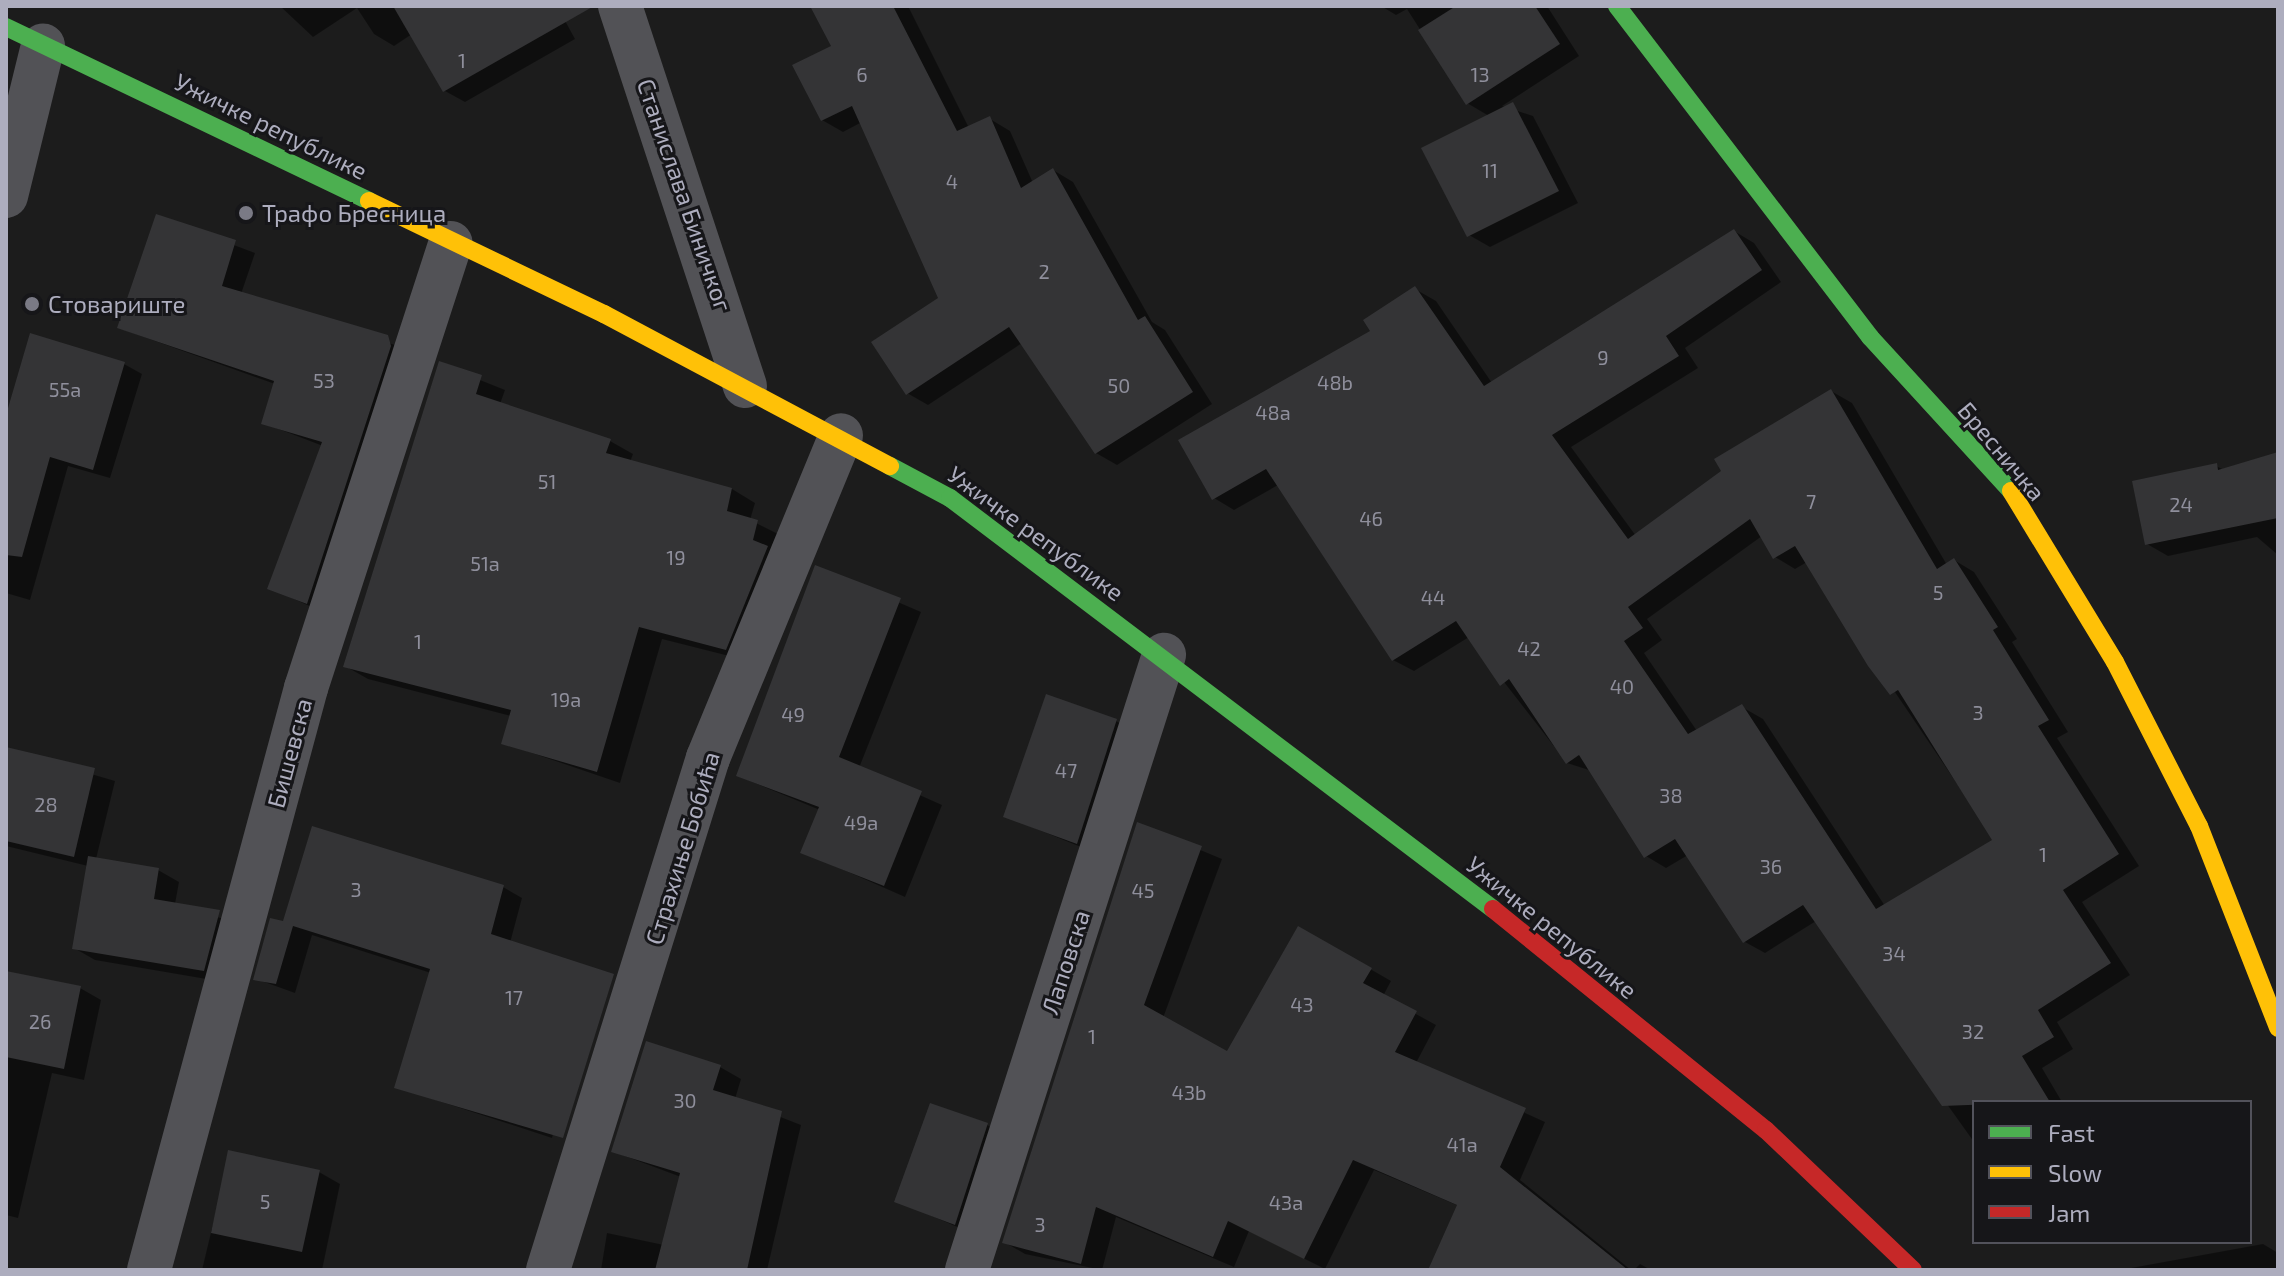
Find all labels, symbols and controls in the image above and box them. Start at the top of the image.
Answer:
house number: 1 [458,48,466,72]
house number: 6 [856,62,868,86]
house number: 13 [1470,62,1490,86]
street label: Ужичке републике [170,67,372,185]
street label: Станислава Биничког [632,75,738,315]
house number: 11 [1482,158,1498,182]
house number: 4 [946,169,958,193]
place label: Трафо Бресница [262,199,446,227]
marker: Трафо Бресница [237,204,255,222]
house number: 2 [1038,259,1050,283]
place label: Стовариште [48,290,185,318]
marker: Стовариште [23,295,41,313]
house number: 9 [1597,345,1609,369]
house number: 53 [313,368,335,392]
house number: 48b [1317,370,1353,394]
house number: 50 [1108,373,1130,397]
house number: 55a [49,377,81,401]
street label: Бресничка [1952,396,2052,506]
house number: 48a [1255,400,1291,424]
street label: Ужичке републике [942,459,1130,607]
house number: 51 [538,469,556,493]
house number: 7 [1806,489,1816,513]
house number: 24 [2169,492,2193,516]
house number: 46 [1359,506,1383,530]
house number: 19 [666,545,686,569]
house number: 51a [470,551,500,575]
house number: 5 [1933,580,1943,604]
house number: 44 [1421,585,1445,609]
house number: 1 [414,629,422,653]
house number: 42 [1517,636,1541,660]
house number: 40 [1610,674,1634,698]
house number: 19a [551,687,581,711]
street label: Бишевска [261,695,317,811]
house number: 3 [1972,700,1984,724]
house number: 49 [781,702,805,726]
street label: Страхиње Бобића [639,748,725,948]
house number: 47 [1055,758,1077,782]
house number: 38 [1659,783,1683,807]
house number: 28 [34,792,58,816]
house number: 49a [844,810,878,834]
house number: 1 [2039,842,2047,866]
street label: Ужичке републике [1461,850,1643,1004]
house number: 36 [1760,854,1782,878]
house number: 3 [350,877,362,901]
house number: 45 [1131,878,1155,902]
street label: Лаповска [1035,906,1095,1018]
house number: 34 [1882,941,1906,965]
house number: 17 [505,985,523,1009]
house number: 43 [1290,992,1314,1016]
house number: 26 [29,1009,51,1033]
house number: 32 [1962,1019,1984,1043]
house number: 1 [1088,1024,1096,1048]
house number: 43b [1172,1080,1206,1104]
house number: 30 [673,1088,697,1112]
legend [1972,1100,2252,1244]
text: Fast [2048,1118,2095,1147]
house number: 41a [1446,1132,1478,1156]
text: Slow [2048,1158,2102,1187]
house number: 5 [260,1189,270,1213]
house number: 43a [1269,1190,1303,1214]
text: Jam [2048,1198,2090,1227]
house number: 3 [1034,1212,1046,1236]

